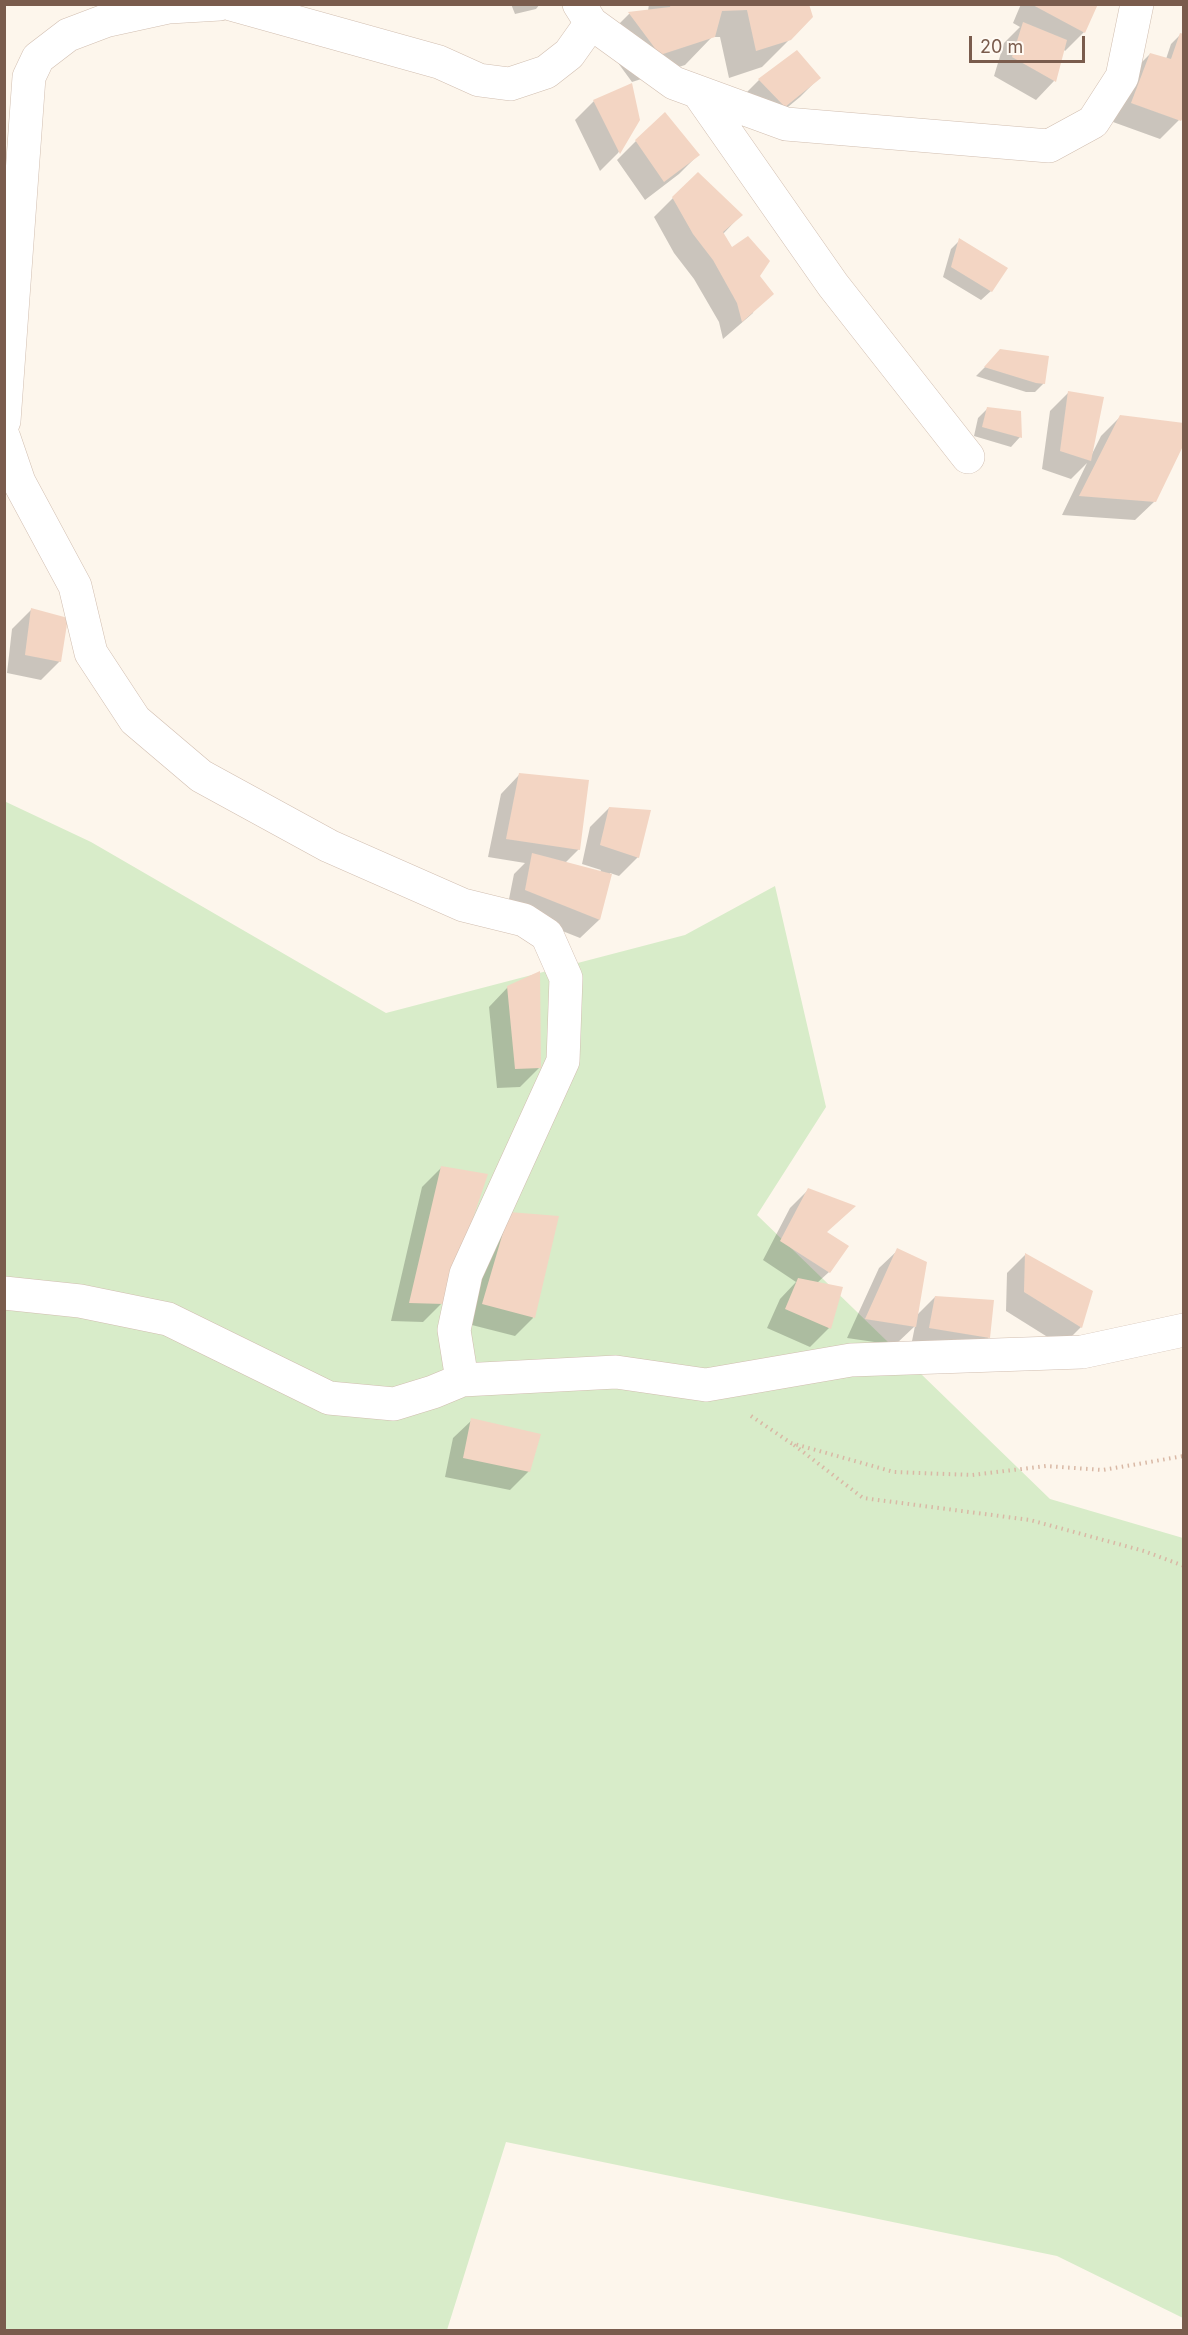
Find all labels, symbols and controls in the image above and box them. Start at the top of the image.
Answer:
scale bar [972,24,1088,62]
text: 20 m [980,36,1023,57]

